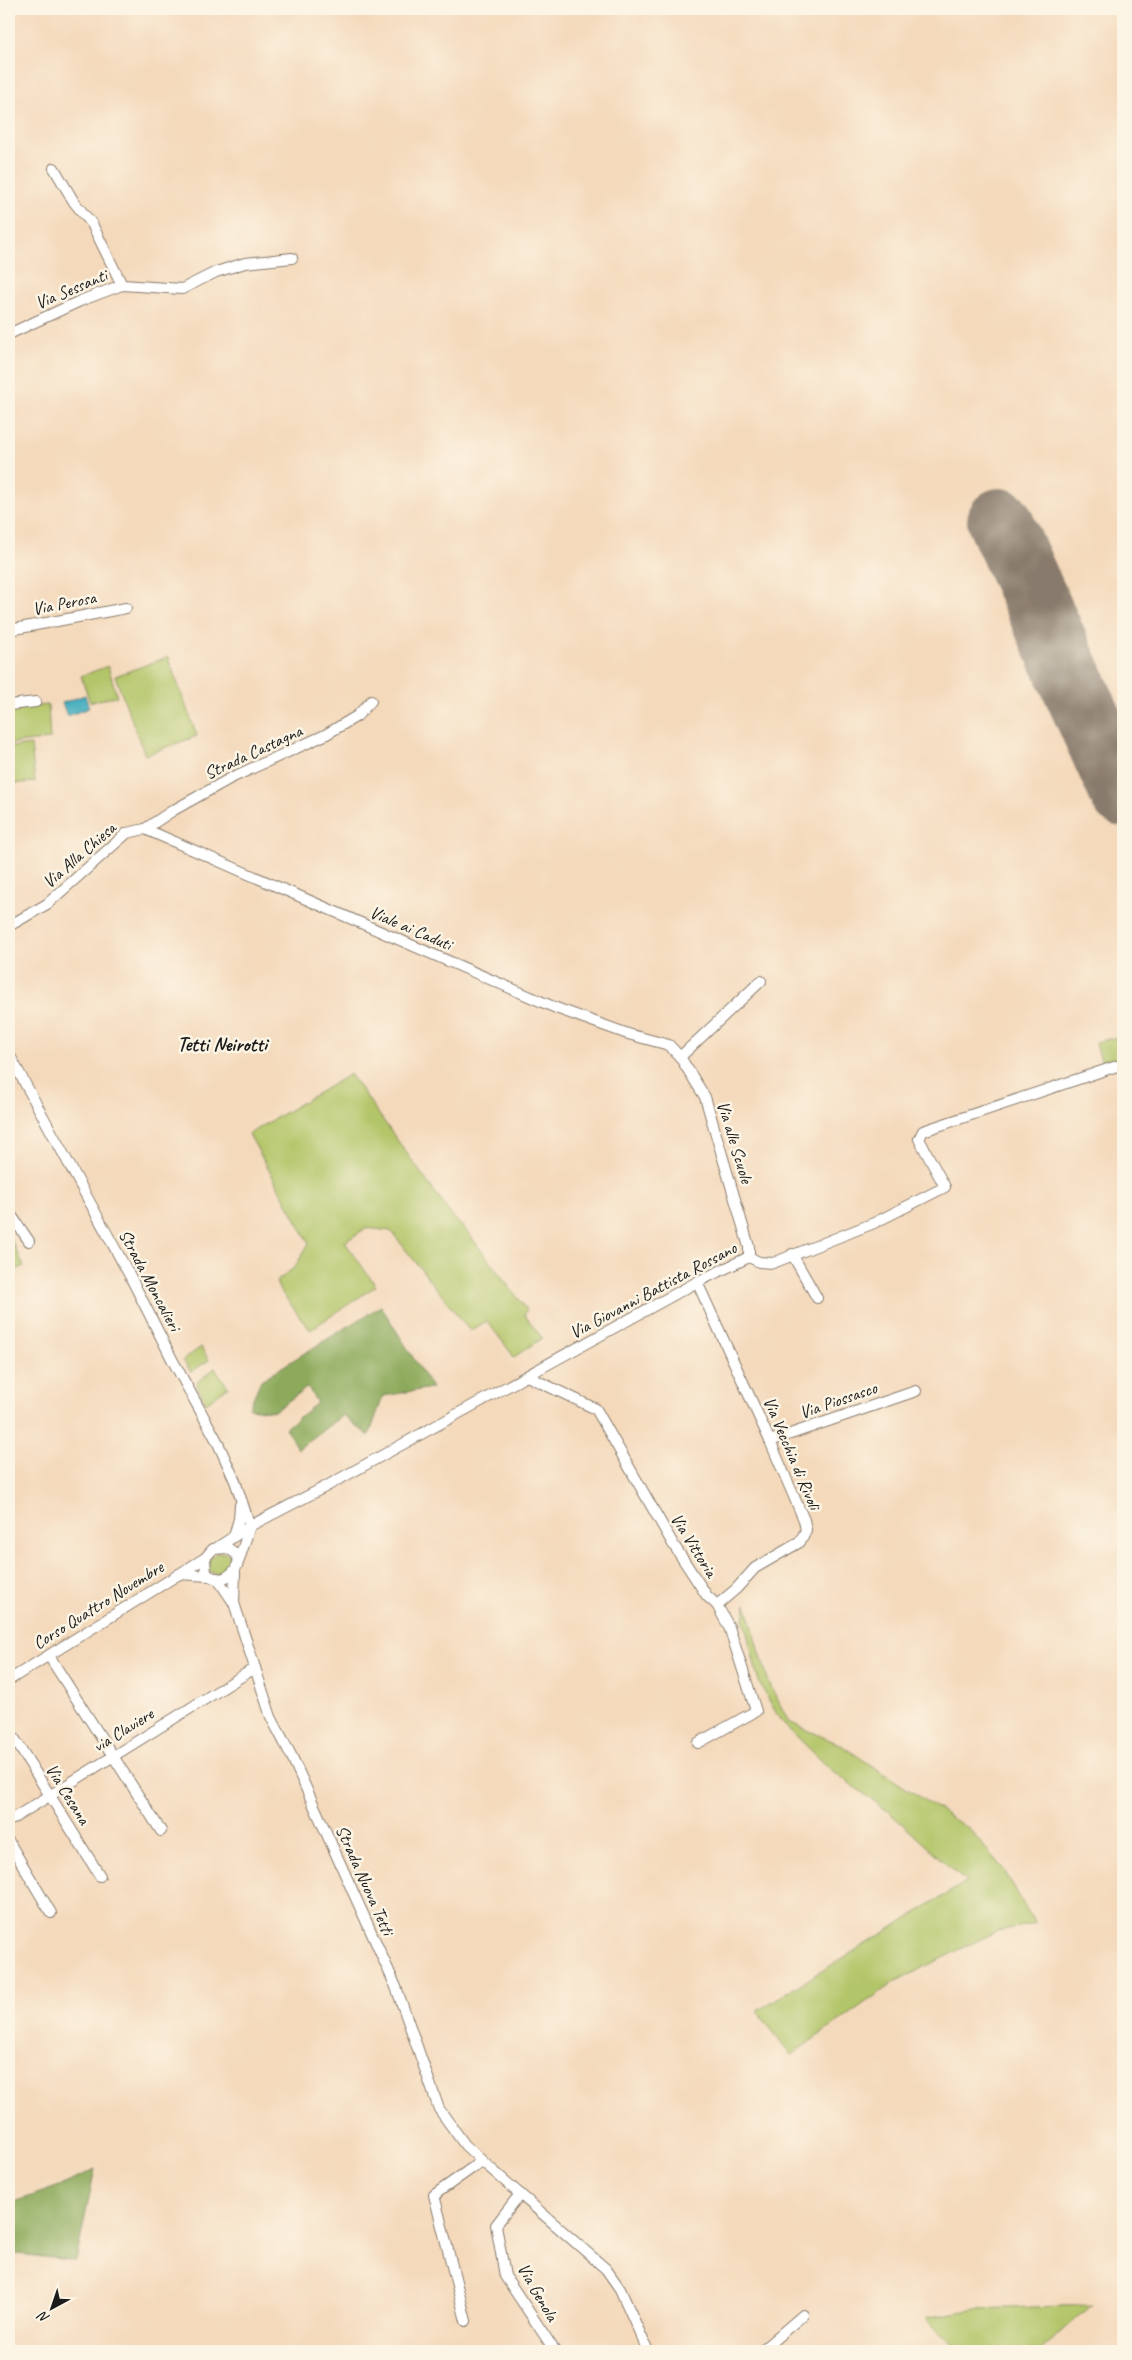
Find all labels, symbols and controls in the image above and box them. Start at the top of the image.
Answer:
street label: Via Sessanti [32,263,113,314]
street label: Via Perosa [31,586,99,620]
street label: Strada Castagna [200,719,307,784]
street label: Via Alla Chiesa [38,816,121,893]
street label: Viale ai Caduti [367,901,458,956]
district label: Tetti Neirotti [177,1032,270,1057]
street label: Via alle Scuole [712,1098,758,1187]
street label: Strada Moncalieri [114,1225,187,1337]
street label: Via Giovanni Battista Rossano [566,1236,742,1343]
street label: Via Piossasco [796,1376,881,1423]
street label: Via Vecchia di Rivoli [758,1393,827,1515]
street label: Via Vittoria [666,1509,723,1582]
street label: Corso Quattro Novembre [29,1555,168,1654]
street label: via Claviere [89,1702,158,1757]
street label: Via Cesana [41,1760,96,1830]
street label: Strada Nuova Tetti [331,1822,400,1941]
street label: Via Genola [513,2259,564,2326]
north arrow [28,2282,78,2332]
text: N [33,2307,53,2327]

